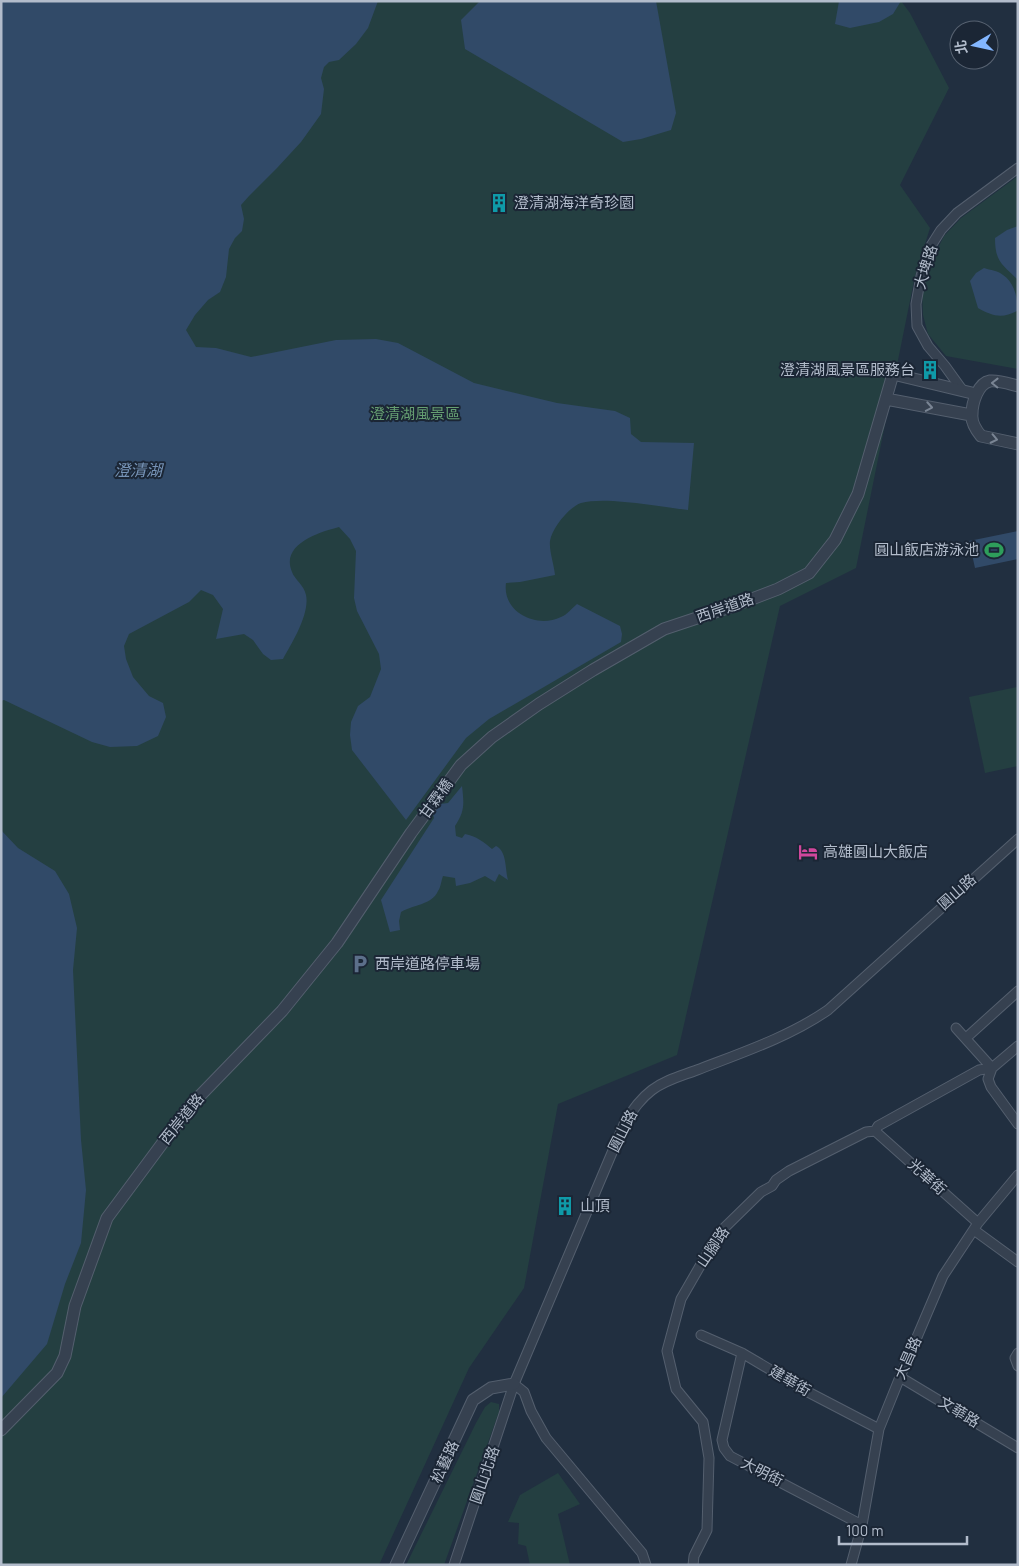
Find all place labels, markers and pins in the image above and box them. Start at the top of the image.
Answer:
building icon: 澄清湖海洋奇珍園 [488,192,510,214]
place label: 澄清湖海洋奇珍園 [514,193,634,211]
building icon: 澄清湖風景區服務台 [919,359,941,381]
place label: 澄清湖風景區服務台 [780,360,915,378]
sports icon: 圓山飯店游泳池 [983,539,1005,561]
place label: 圓山飯店游泳池 [874,540,979,558]
hotel icon: 高雄圓山大飯店 [797,841,819,863]
place label: 高雄圓山大飯店 [823,842,928,860]
parking icon: 西岸道路停車場 [349,953,371,975]
place label: 西岸道路停車場 [375,954,480,972]
building icon: 山頂 [554,1195,576,1217]
place label: 山頂 [580,1196,610,1214]

